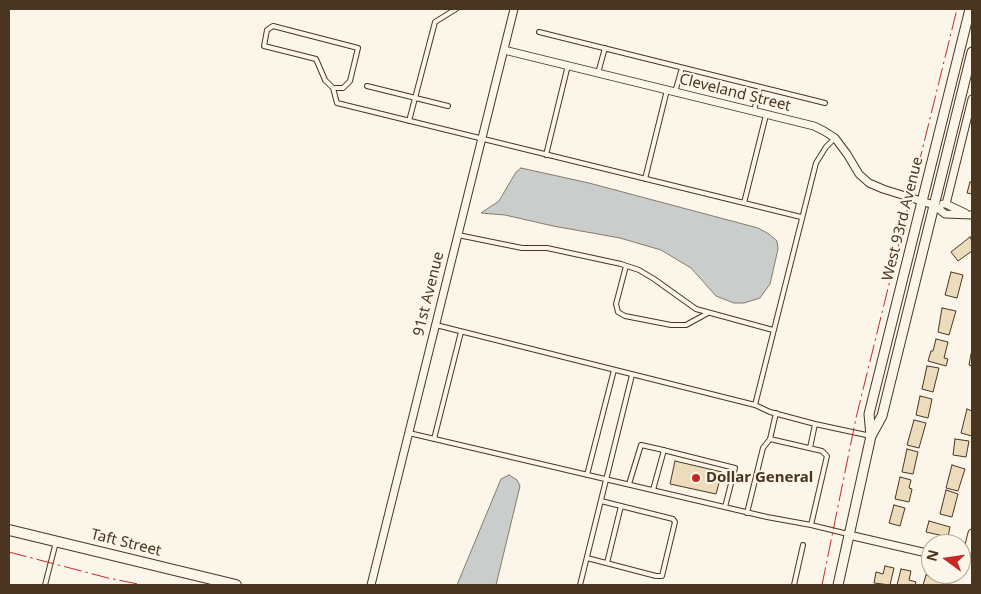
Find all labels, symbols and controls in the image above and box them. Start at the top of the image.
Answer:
street label: Cleveland Street [677,70,793,116]
street label: West 93rd Avenue [879,155,927,283]
street label: 91st Avenue [410,250,448,338]
place label: Dollar General [706,469,813,487]
marker: Dollar General [690,472,702,484]
street label: Taft Street [89,526,163,560]
north arrow [921,534,971,584]
text: N [921,548,943,563]

